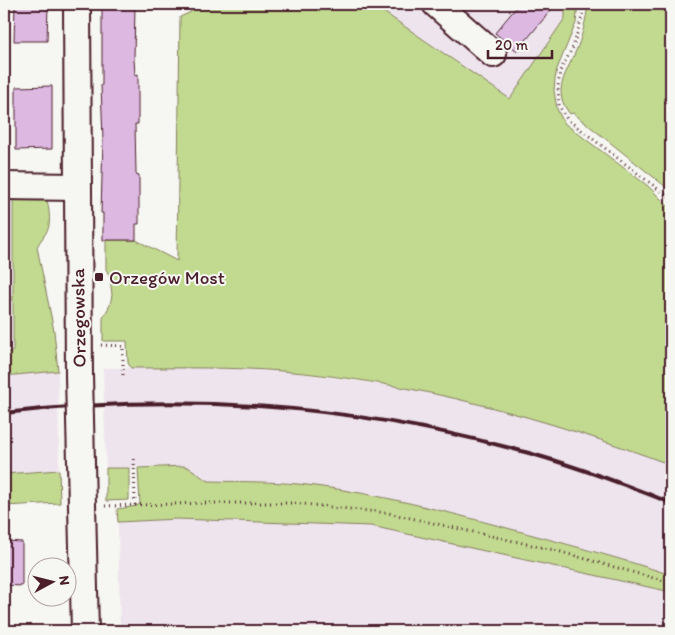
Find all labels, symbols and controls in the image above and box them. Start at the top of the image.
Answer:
scale bar [488,28,551,60]
text: 20 m [495,36,529,54]
place label: Orzegów Most [109,266,225,289]
street label: Orzegowska [66,268,91,368]
marker: Orzegów Most [93,271,105,283]
north arrow [28,558,78,608]
text: N [55,575,73,586]

